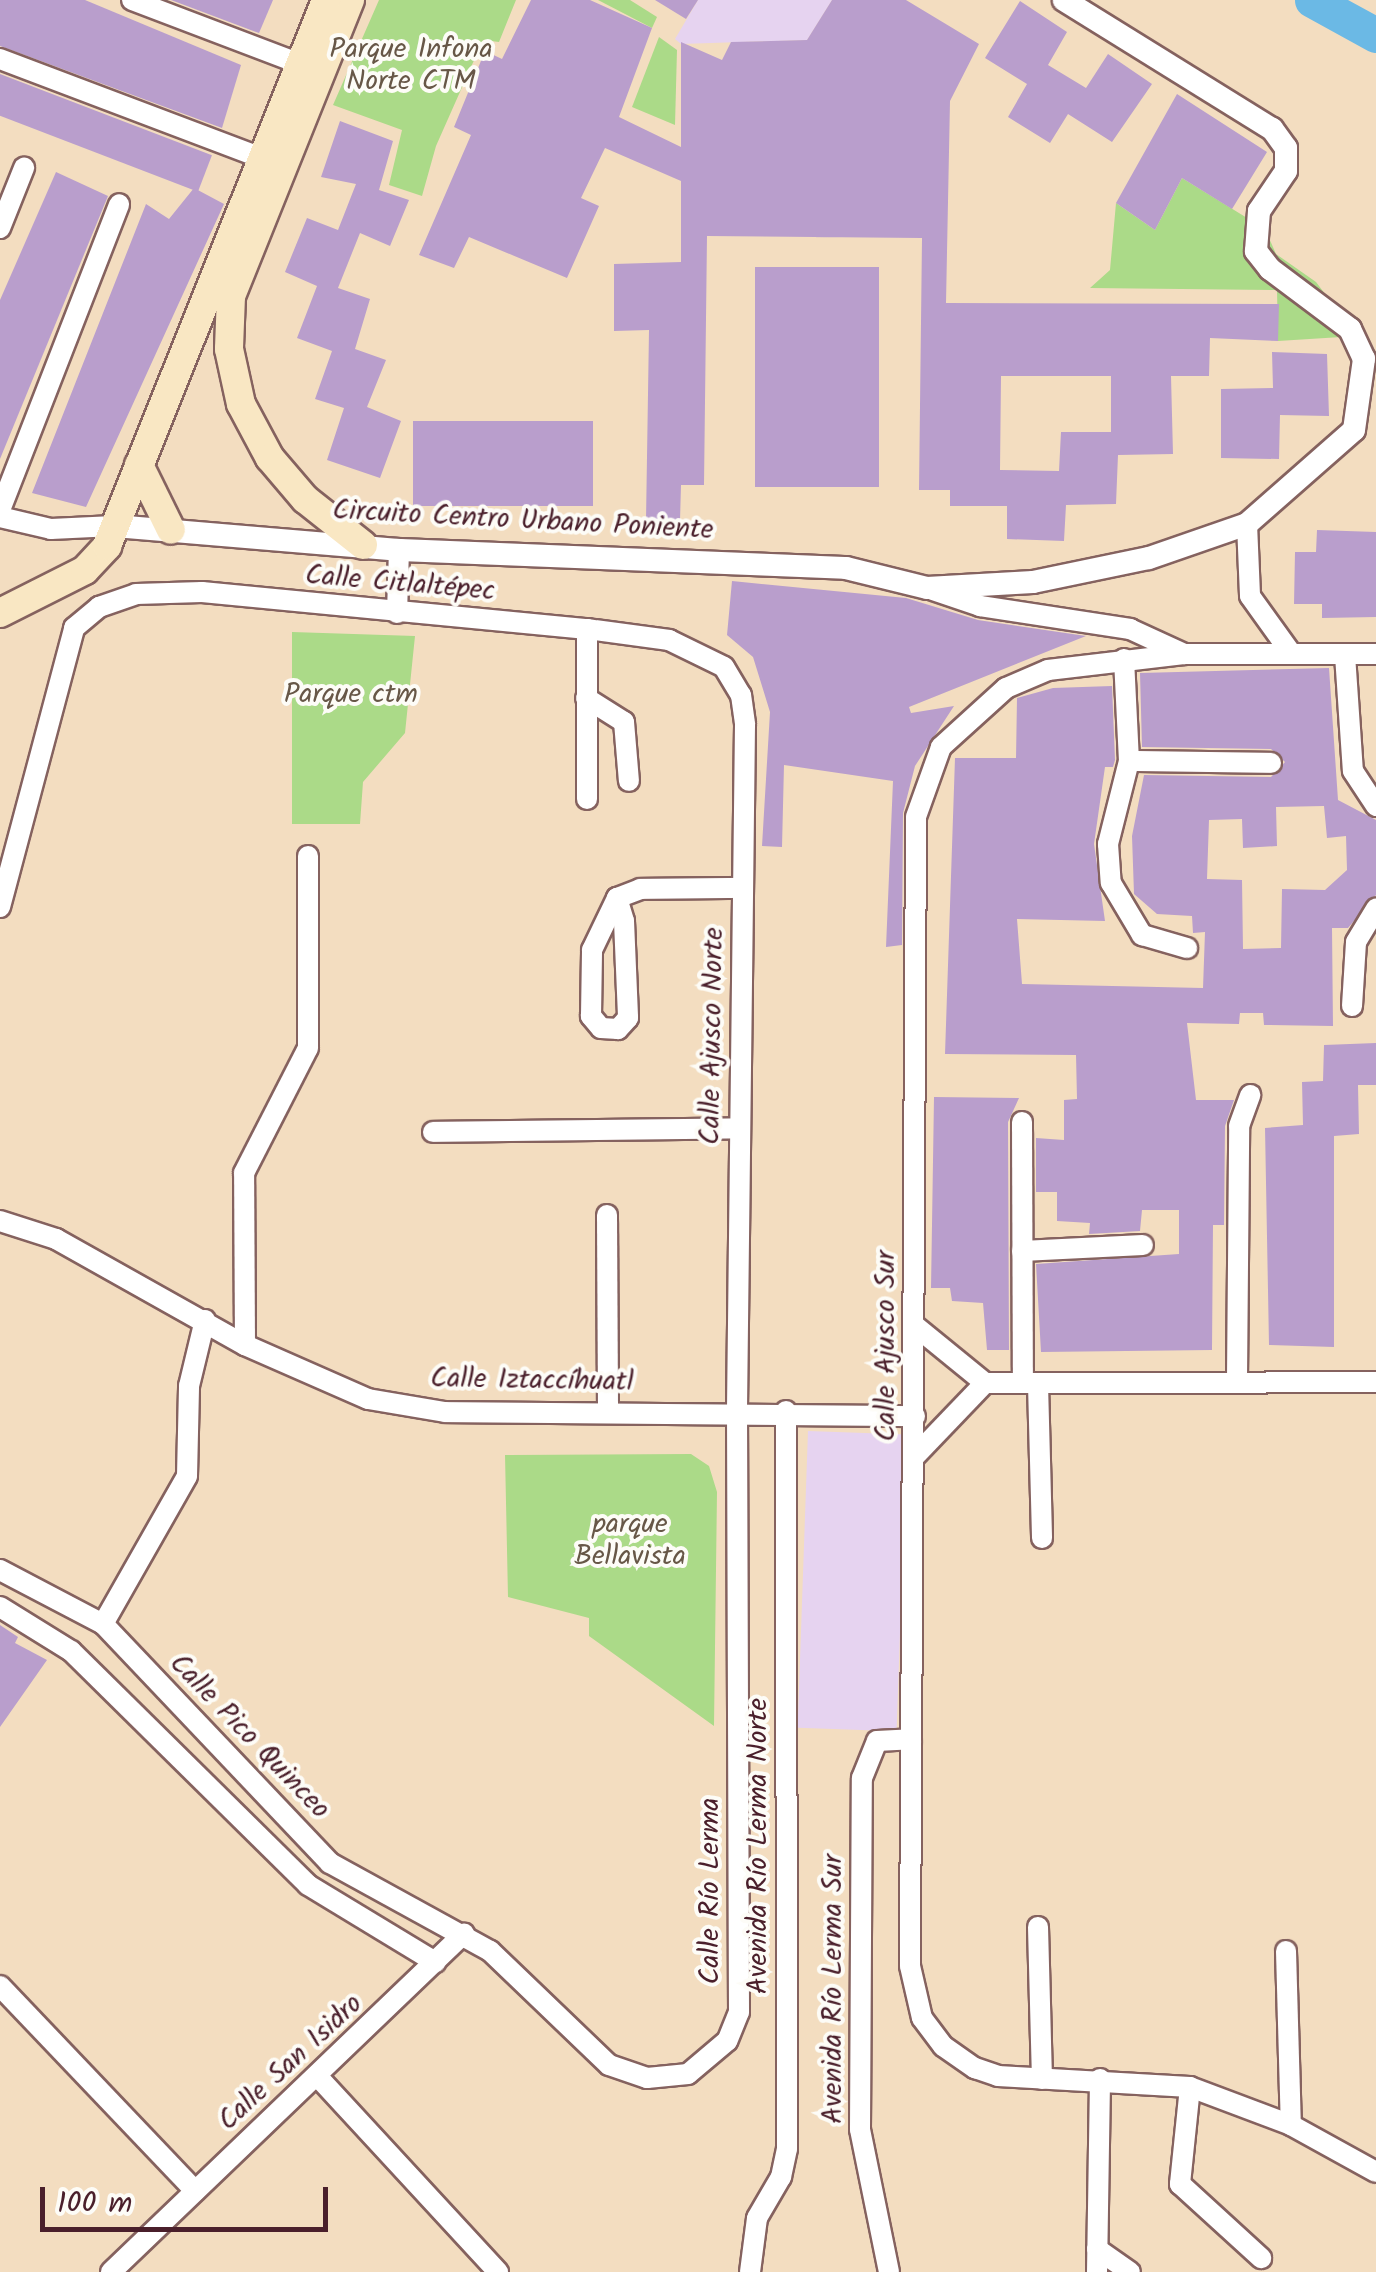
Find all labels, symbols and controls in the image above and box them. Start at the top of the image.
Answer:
park label: Parque Infona Norte CTM [329,33,493,99]
street label: Circuito Centro Urbano Poniente [332,494,714,548]
street label: Calle Citlaltépec [304,559,496,609]
park label: Parque ctm [284,678,418,712]
street label: Calle Ajusco Norte [694,927,732,1145]
street label: Calle Ajusco Sur [870,1251,904,1441]
street label: Calle Iztaccíhuatl [430,1362,634,1400]
park label: parque Bellavista [574,1508,686,1574]
street label: Calle Pico Quinceo [162,1647,336,1827]
street label: Avenida Río Lerma Norte [742,1698,776,1994]
street label: Calle Río Lerma [694,1798,728,1984]
street label: Avenida Río Lerma Sur [817,1854,851,2124]
street label: Calle San Isidro [212,1988,370,2138]
scale bar [45,2167,332,2229]
text: 100 m [57,2180,132,2228]

